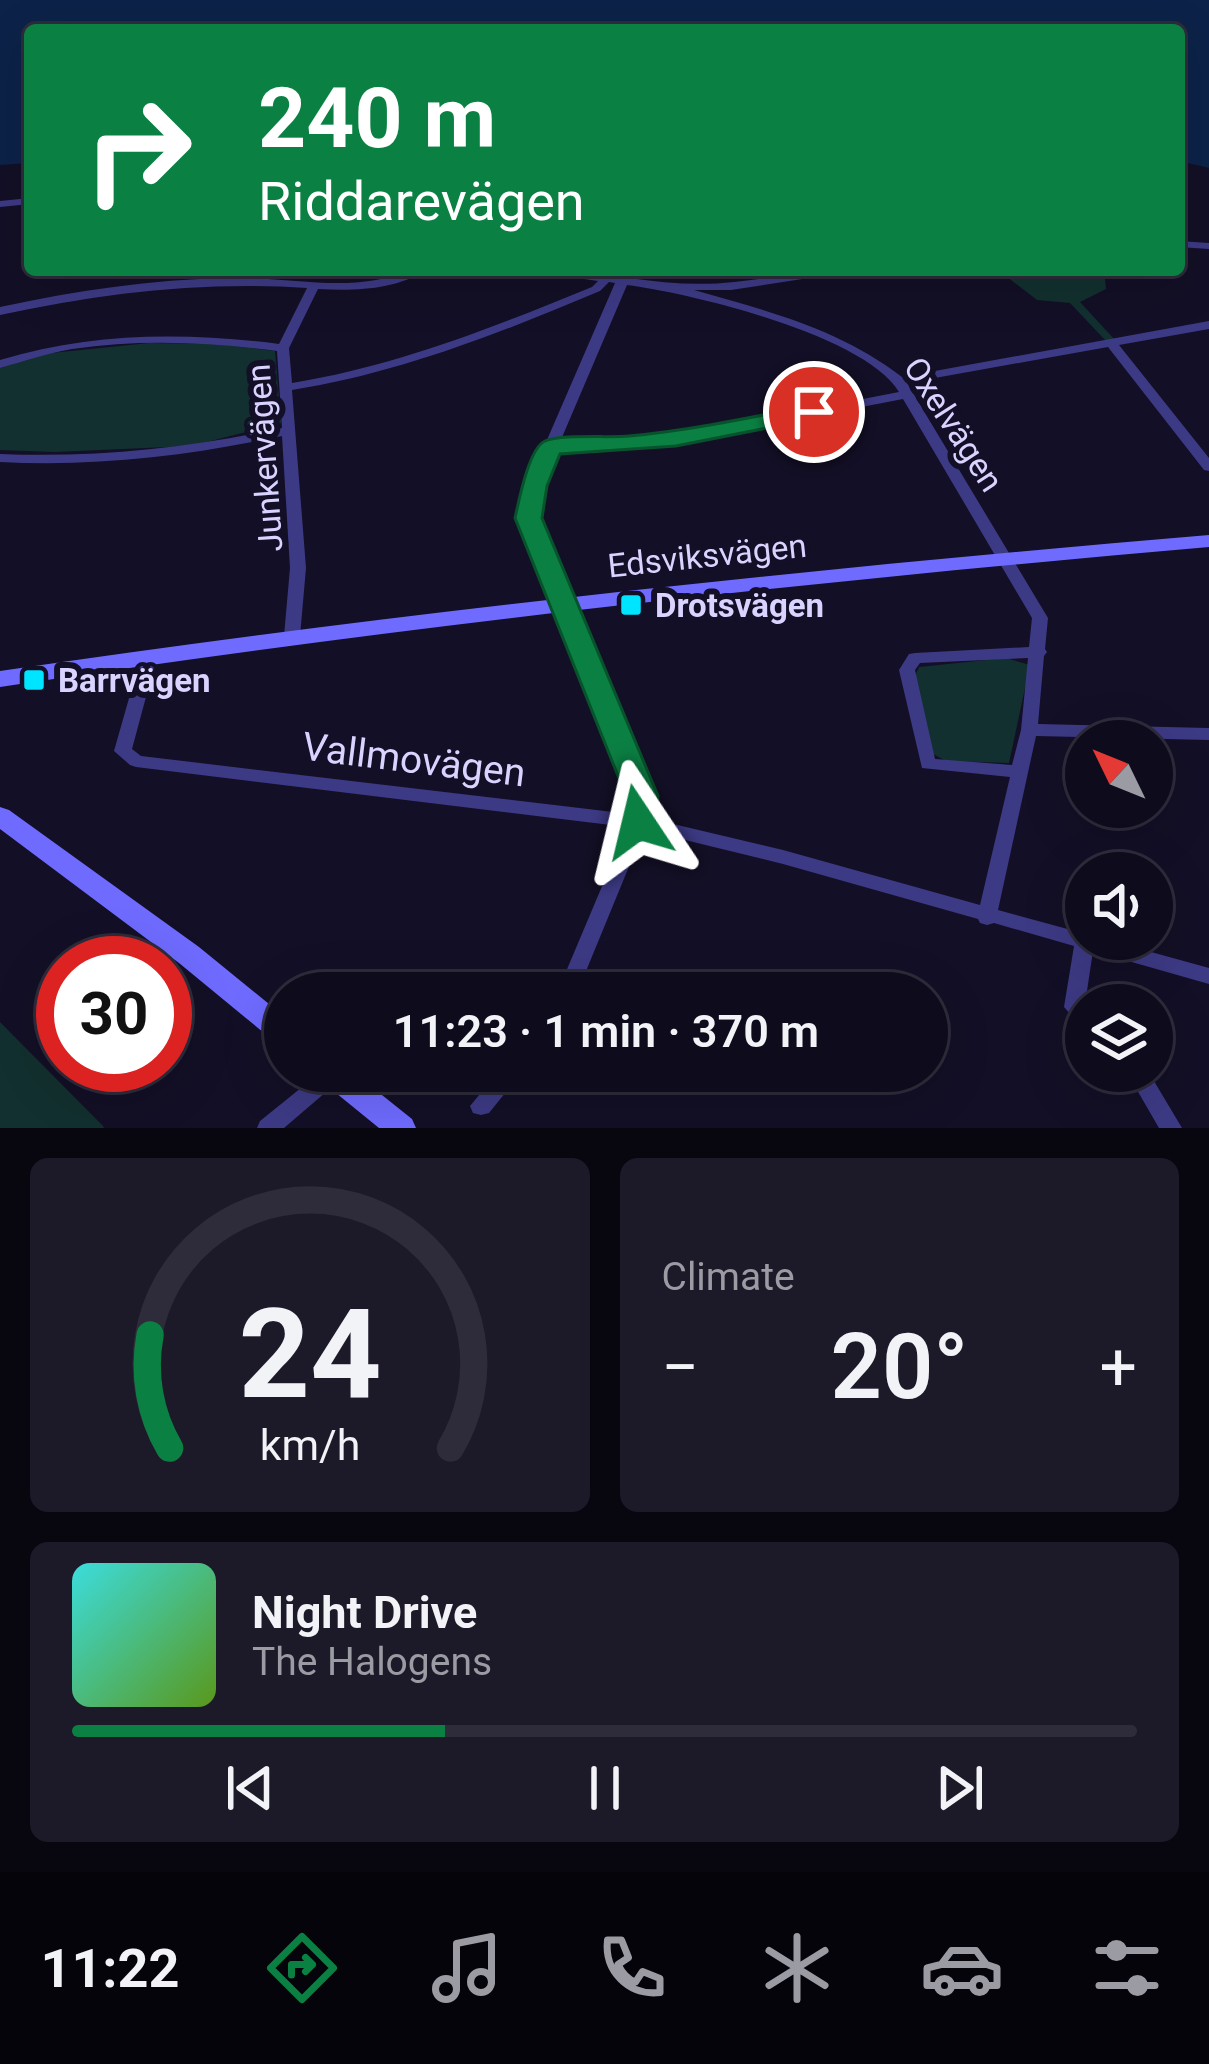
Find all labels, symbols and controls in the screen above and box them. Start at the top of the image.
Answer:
text: 240 m [258,69,496,168]
icon: right [60,72,216,228]
text: Riddarevägen [258,170,585,233]
street label: Oxelvägen [896,350,1011,499]
pin [763,361,865,463]
street label: Junkervägen [238,363,291,553]
icon: arrive [781,379,847,445]
street label: Edsviksvägen [606,526,808,585]
place label: Drotsvägen [655,586,824,625]
marker: Drotsvägen [618,592,644,618]
place label: Barrvägen [58,661,210,700]
marker: Barrvägen [21,667,47,693]
north arrow [1065,720,1173,828]
map controls [1065,720,1173,1092]
street label: Vallmovägen [300,724,528,796]
position arrow [575,759,701,885]
button: sound [1065,852,1173,960]
speed limit sign: 30 [36,936,192,1092]
button: layers [1065,984,1173,1092]
text: 11:23 · 1 min · 370 m [393,1005,819,1058]
text: Climate [662,1254,795,1300]
text: 24 [238,1281,381,1427]
text: 20° [831,1315,968,1420]
text: − [662,1329,699,1406]
text: + [1100,1329,1137,1406]
text: km/h [259,1420,360,1470]
text: Night Drive [252,1586,477,1639]
text: The Halogens [252,1639,492,1685]
icon: previous [217,1755,283,1821]
icon: pause [572,1755,638,1821]
icon: next [927,1755,993,1821]
icon: directions [260,1926,344,2010]
icon: music [425,1926,509,2010]
icon: phone [590,1926,674,2010]
icon: climate [755,1926,839,2010]
icon: car [920,1926,1004,2010]
icon: filters [1085,1926,1169,2010]
text: 11:22 [40,1937,180,2000]

